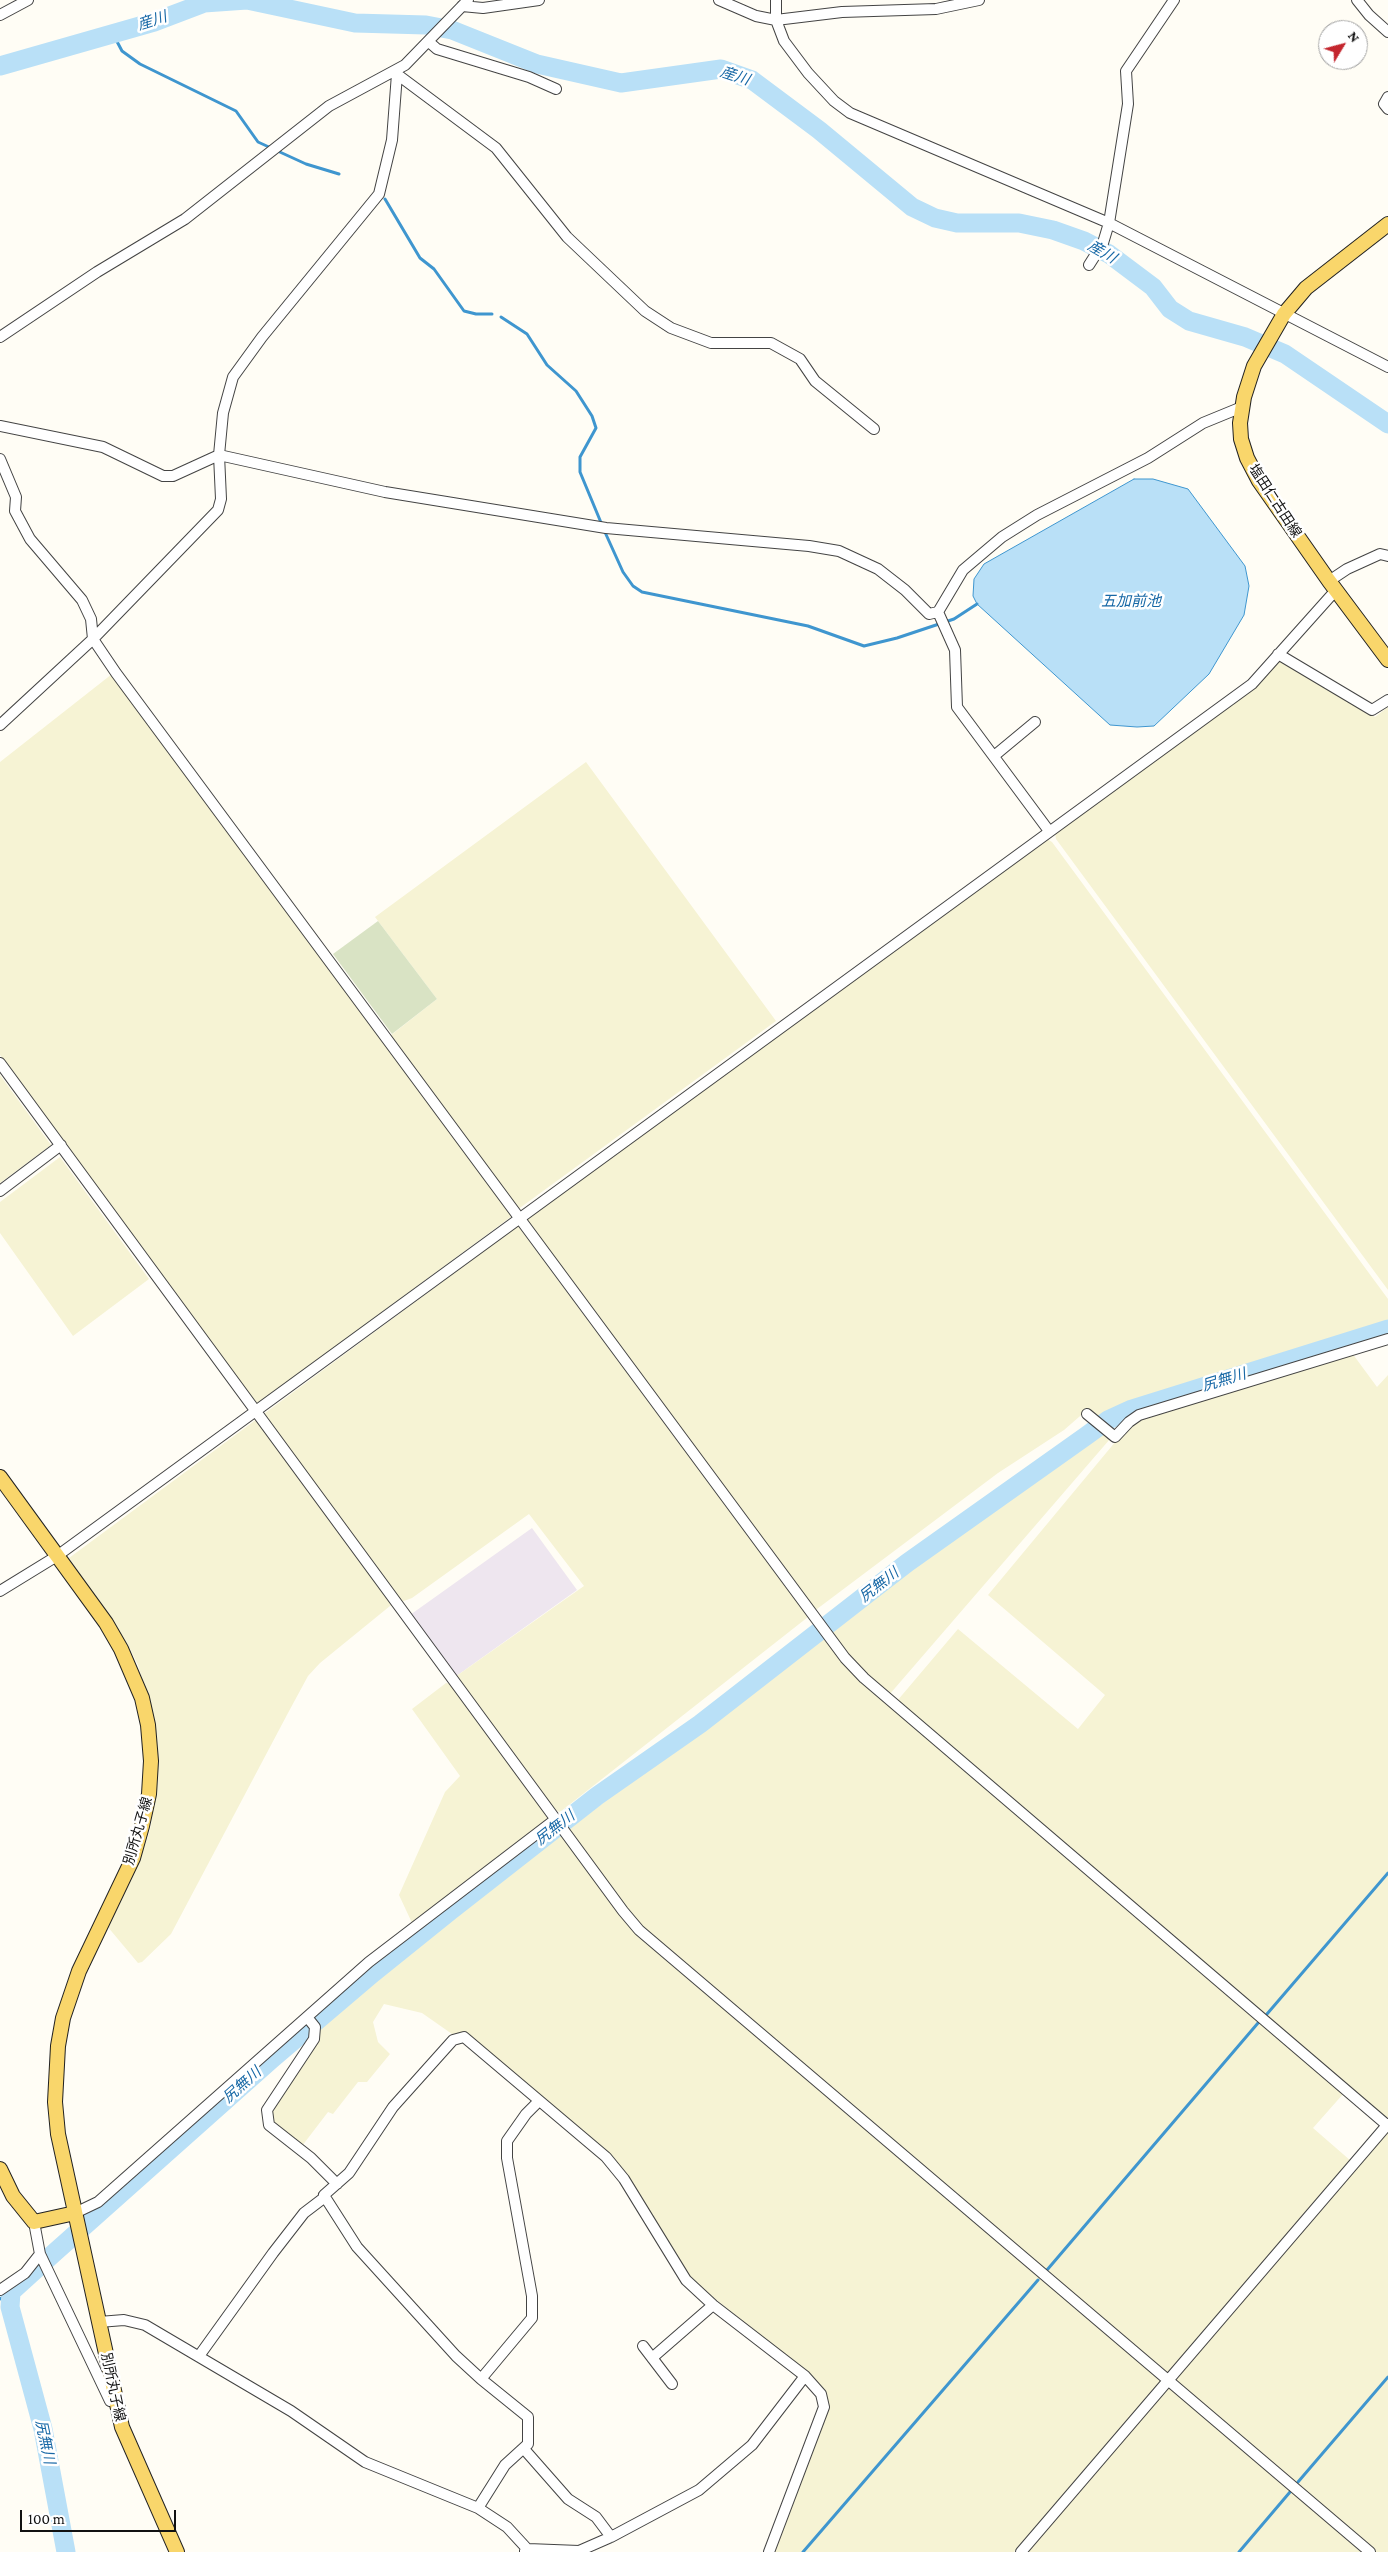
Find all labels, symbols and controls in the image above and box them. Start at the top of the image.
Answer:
water label: 産川 [135,8,169,34]
north arrow [1318,20,1368,70]
text: N [1345,28,1363,45]
water label: 産川 [718,63,752,89]
water label: 産川 [1085,237,1119,267]
street label: 塩田仁古田線 [1245,461,1305,541]
water label: 五加前池 [1101,592,1161,610]
water label: 尻無川 [1200,1365,1248,1395]
water label: 尻無川 [856,1564,902,1606]
street label: 別所丸子線 [120,1795,156,1867]
water label: 尻無川 [532,1807,578,1849]
water label: 尻無川 [219,2063,265,2107]
street label: 別所丸子線 [98,2351,128,2423]
water label: 尻無川 [32,2418,58,2466]
scale bar [22,2500,179,2532]
text: 100 m [28,2511,65,2527]

